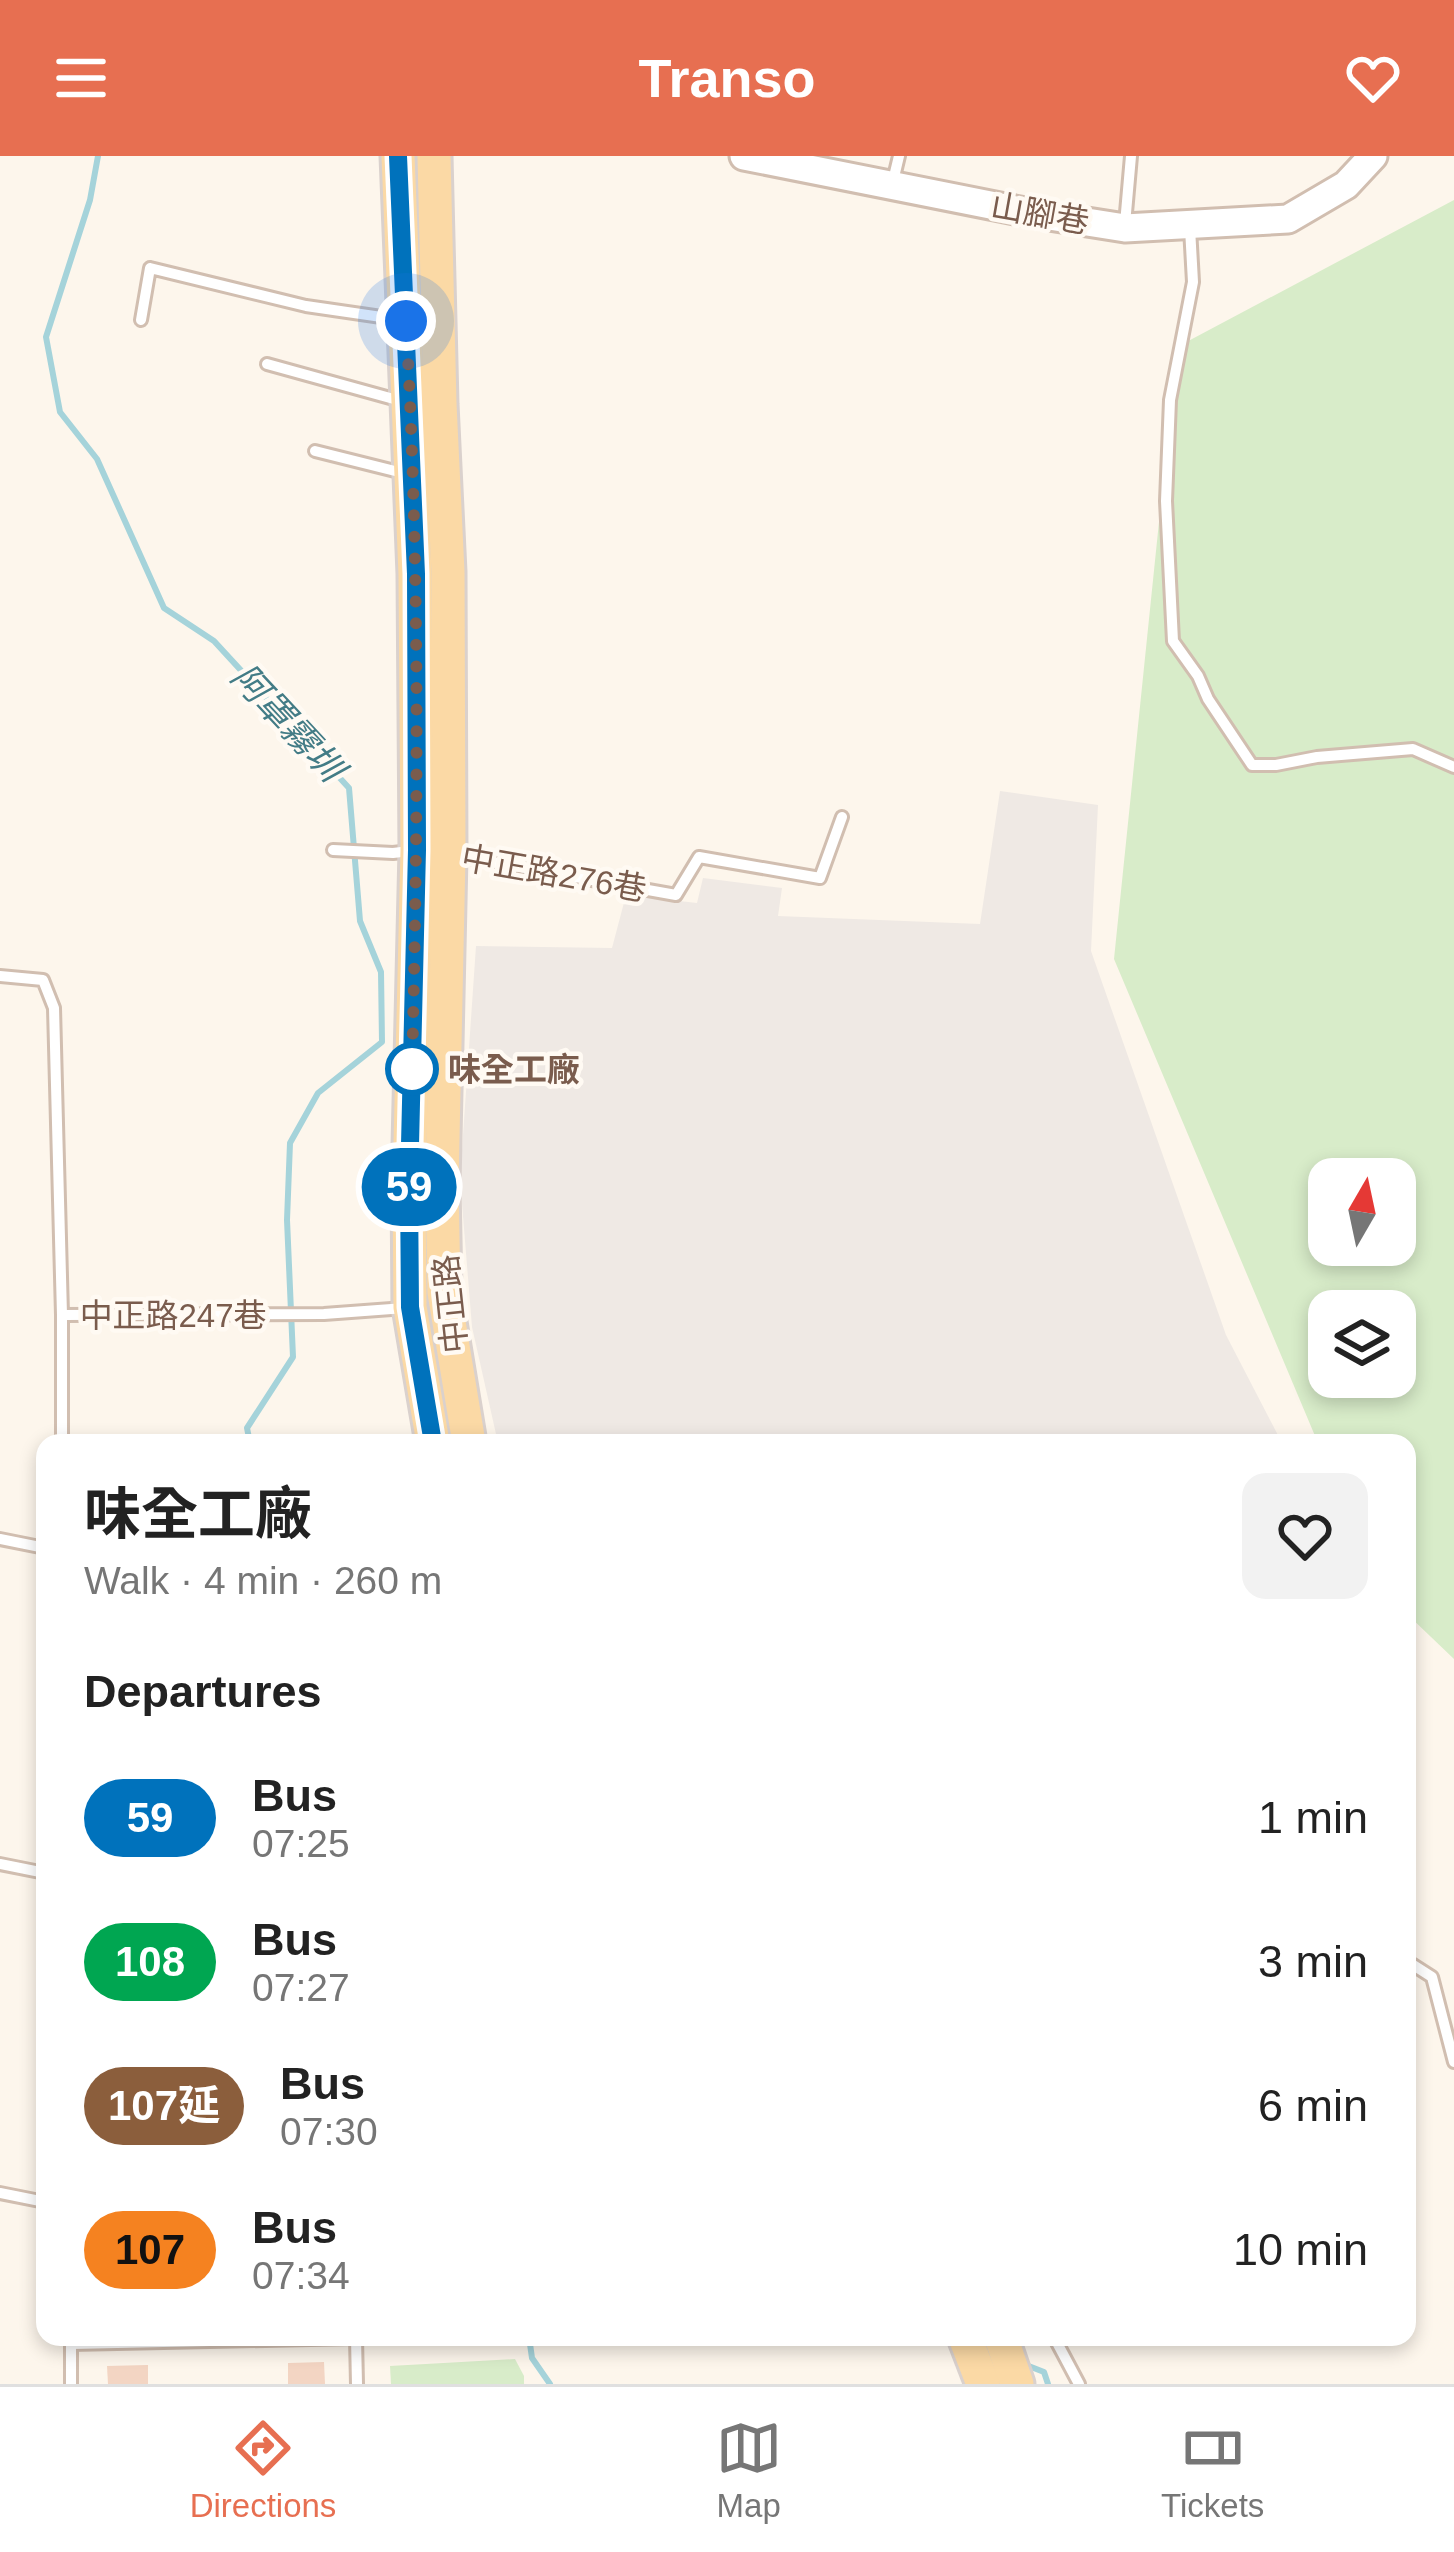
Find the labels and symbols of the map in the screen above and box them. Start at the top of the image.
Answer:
street label: 山腳巷 [988,187,1092,240]
your location [376,291,436,351]
water label: 阿罩霧圳 [224,656,355,793]
street label: 中正路276巷 [459,839,649,908]
marker: 味全工廠 [387,1044,437,1094]
place label: 味全工廠 [448,1051,580,1088]
line badge: 59 [355,1148,463,1226]
north arrow [1308,1158,1416,1266]
street label: 中正路 [427,1253,474,1355]
street label: 中正路247巷 [79,1297,267,1334]

